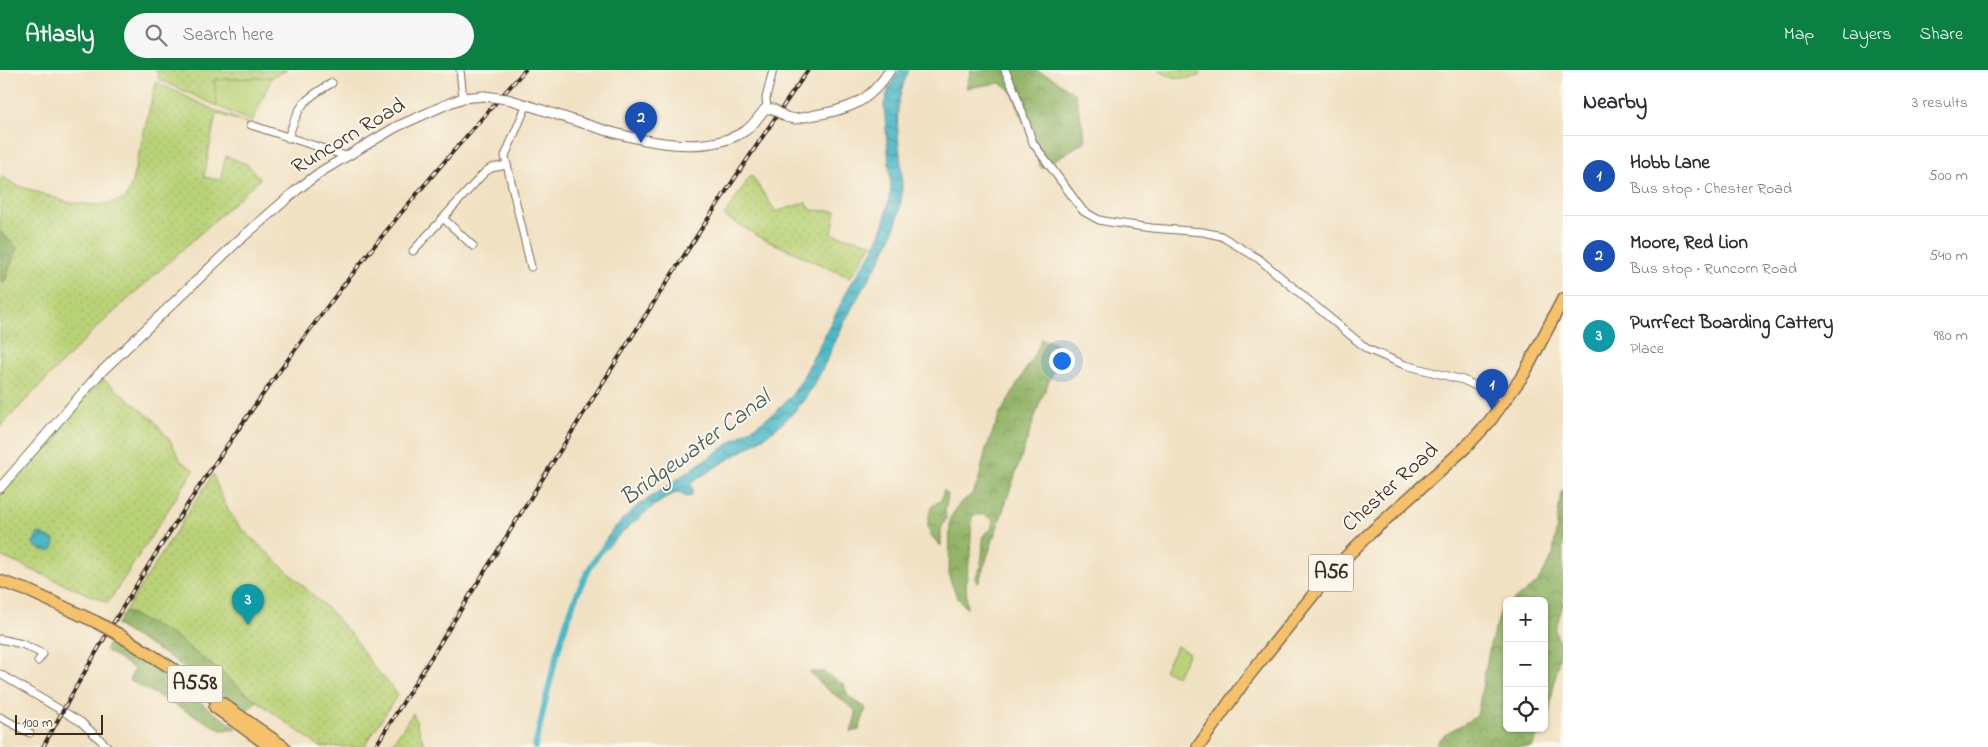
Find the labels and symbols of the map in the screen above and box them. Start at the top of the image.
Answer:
street label: Runcorn Road [286,90,412,184]
pin: 2 [625,102,657,143]
your location [1049,348,1075,374]
pin: 1 [1476,369,1508,410]
water label: Bridgewater Canal [613,381,781,516]
street label: Chester Road [1335,436,1447,540]
road number: A56 [1308,554,1354,592]
pin: 3 [232,584,264,625]
road number: A558 [168,666,222,702]
scale bar [15,712,102,735]

